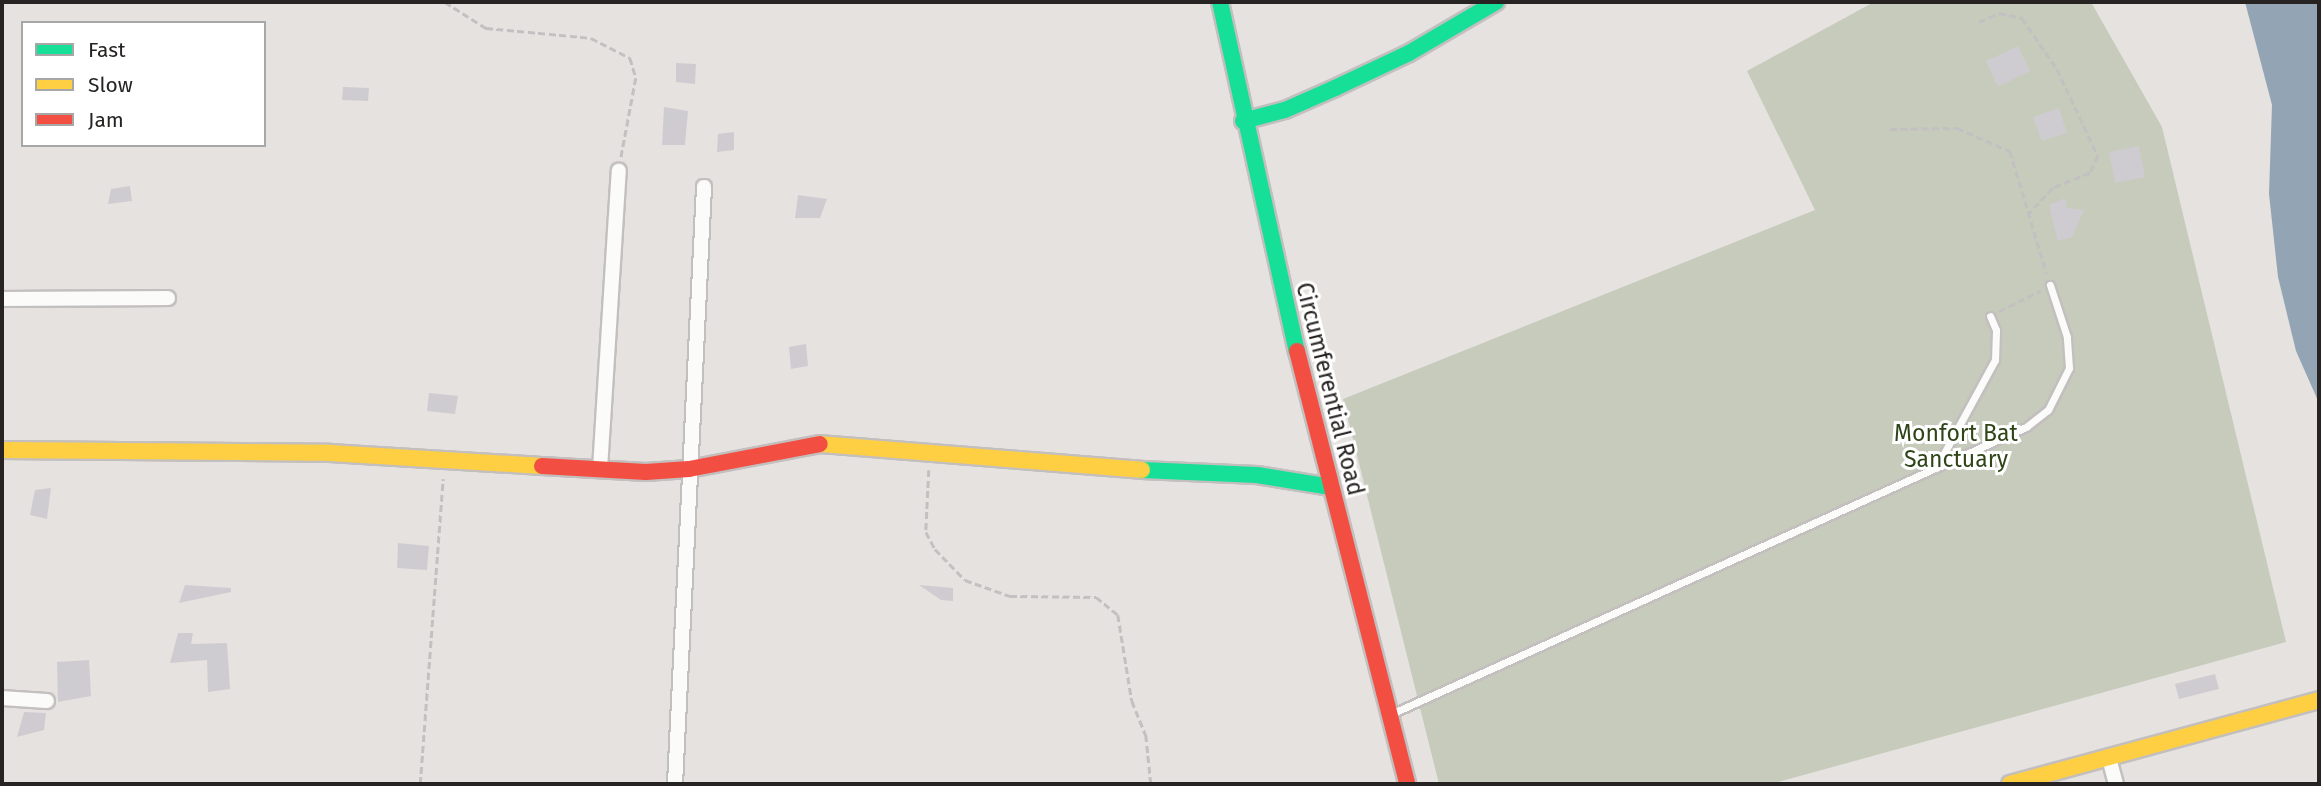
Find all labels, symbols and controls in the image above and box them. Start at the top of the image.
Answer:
legend [21,21,266,147]
text: Fast [88,37,126,63]
text: Slow [88,72,133,98]
text: Jam [88,107,124,133]
street label: Circumferential Road [1290,280,1370,498]
park label: Monfort Bat Sanctuary [1894,419,2018,473]

